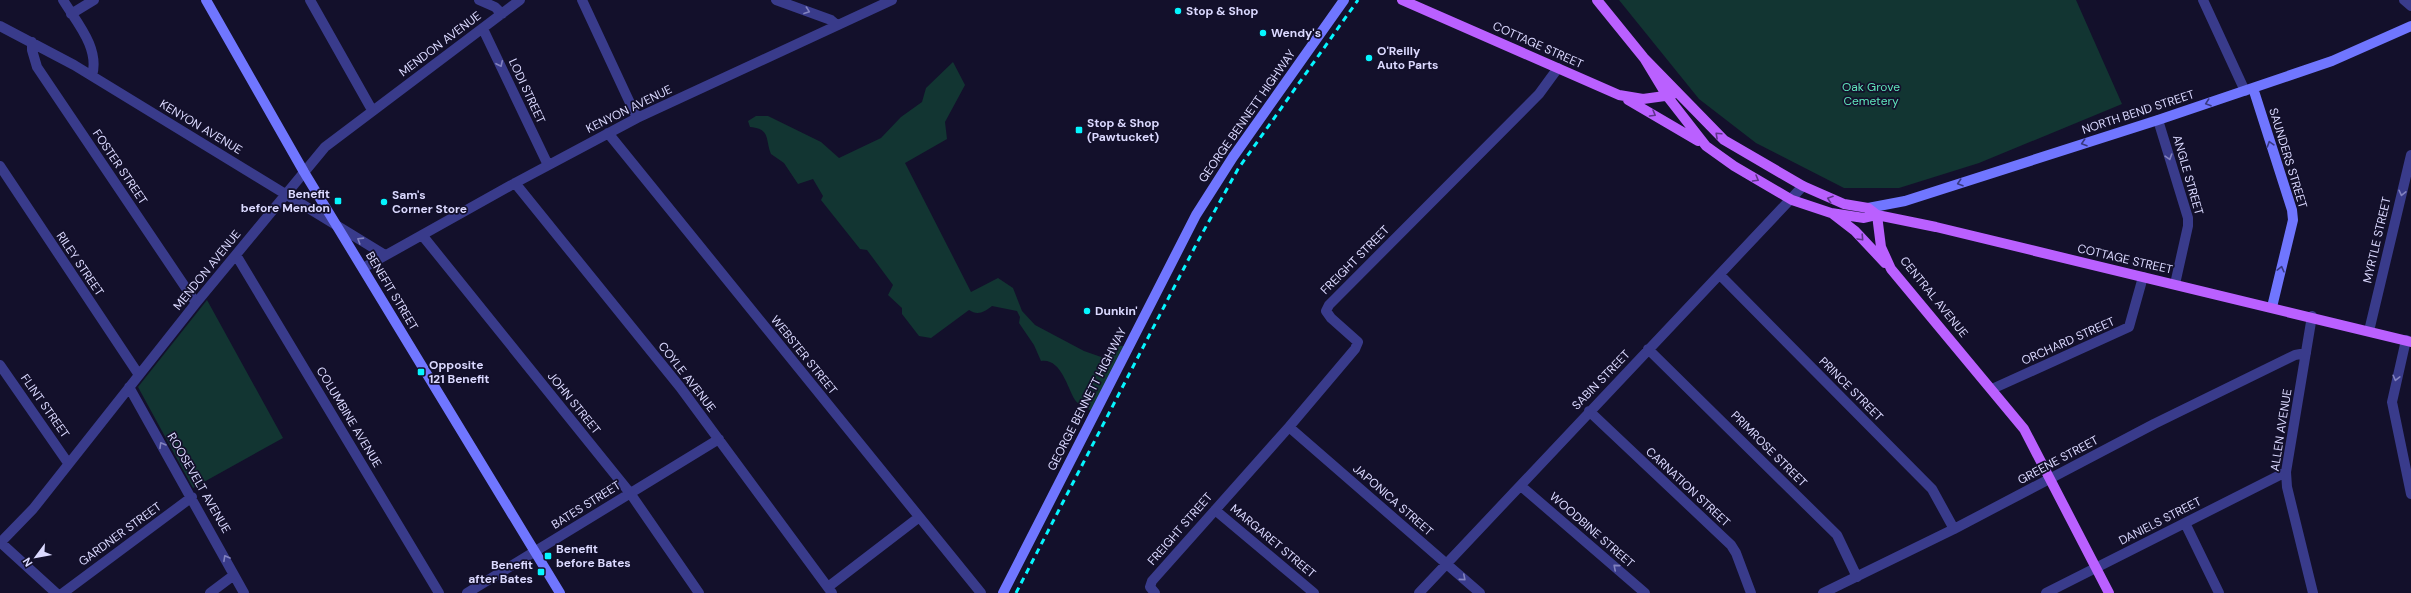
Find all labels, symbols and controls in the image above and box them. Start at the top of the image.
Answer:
place label: Stop & Shop [1186,3,1258,19]
marker: Stop & Shop [1173,6,1183,16]
one-way arrow [804,7,811,15]
street label: MENDON AVENUE [396,8,484,80]
street label: COTTAGE STREET [1490,18,1586,72]
place label: Wendy's [1271,25,1321,41]
marker: Wendy's [1258,28,1268,38]
place label: O'Reilly Auto Parts [1377,43,1438,73]
street label: GEORGE BENNETT HIGHWAY [1195,46,1299,186]
marker: O'Reilly Auto Parts [1364,53,1374,63]
street label: LODI STREET [505,56,549,126]
one-way arrow [495,59,503,67]
park label: Oak Grove Cemetery [1842,79,1900,109]
street label: KENYON AVENUE [583,81,675,137]
street label: NORTH BEND STREET [2080,86,2197,138]
street label: KENYON AVENUE [157,96,245,158]
one-way arrow [2204,98,2211,107]
street label: SAUNDERS STREET [2265,106,2311,210]
one-way arrow [1649,109,1656,116]
place label: Stop & Shop (Pawtucket) [1087,115,1159,145]
marker: Stop & Shop (Pawtucket) [1074,125,1084,135]
street label: FOSTER STREET [89,126,151,208]
one-way arrow [1715,132,1723,139]
street label: ANGLE STREET [2169,133,2207,217]
one-way arrow [2081,139,2088,147]
one-way arrow [2266,141,2275,148]
one-way arrow [2164,154,2173,161]
one-way arrow [1752,174,1759,181]
one-way arrow [1957,178,1964,187]
place label: Benefit before Mendon [241,186,330,216]
place label: Sam's Corner Store [392,187,467,217]
one-way arrow [2398,189,2407,196]
one-way arrow [1827,195,1834,203]
street label: MYRTLE STREET [2359,195,2395,285]
marker: Benefit before Mendon [333,196,343,206]
marker: Sam's Corner Store [379,197,389,207]
street label: FREIGHT STREET [1317,222,1393,298]
street label: MENDON AVENUE [170,226,244,313]
street label: RILEY STREET [53,229,107,299]
one-way arrow [1857,233,1864,241]
one-way arrow [357,238,364,245]
street label: COTTAGE STREET [2076,240,2175,278]
street label: BENEFIT STREET [362,249,422,334]
street label: CENTRAL AVENUE [1896,253,1972,341]
one-way arrow [2276,266,2285,273]
place label: Dunkin' [1095,303,1138,319]
marker: Dunkin' [1082,306,1092,316]
street label: WEBSTER STREET [767,312,841,398]
street label: ORCHARD STREET [2019,313,2117,369]
street label: GEORGE BENNETT HIGHWAY [1044,325,1130,473]
street label: COYLE AVENUE [654,339,720,416]
street label: SABIN STREET [1568,346,1634,413]
street label: PRINCE STREET [1815,353,1887,425]
place label: Opposite 121 Benefit [429,357,490,387]
street label: COLUMBINE AVENUE [313,364,385,470]
marker: Opposite 121 Benefit [416,367,426,377]
street label: JOHN STREET [544,368,604,438]
street label: FLINT STREET [17,371,73,441]
one-way arrow [2393,375,2401,381]
street label: ALLEN AVENUE [2267,387,2295,472]
street label: PRIMROSE STREET [1728,408,1811,491]
street label: ROOSEVELT AVENUE [164,430,234,536]
street label: GREENE STREET [2015,432,2101,488]
one-way arrow [160,442,167,449]
street label: CARNATION STREET [1642,444,1734,531]
street label: JAPONICA STREET [1349,461,1437,539]
street label: BATES STREET [548,477,624,533]
street label: FREIGHT STREET [1144,489,1216,569]
street label: WOODBINE STREET [1546,489,1638,571]
street label: DANIELS STREET [2116,493,2204,549]
street label: GARDNER STREET [75,498,165,569]
street label: MARGARET STREET [1227,500,1319,582]
north arrow [16,537,56,577]
place label: Benefit before Bates [556,541,631,571]
marker: Benefit before Bates [543,551,553,561]
text: N [19,555,36,569]
one-way arrow [224,555,231,562]
place label: Benefit after Bates [468,557,533,587]
one-way arrow [1613,565,1620,572]
marker: Benefit after Bates [536,567,546,577]
one-way arrow [1458,574,1466,581]

